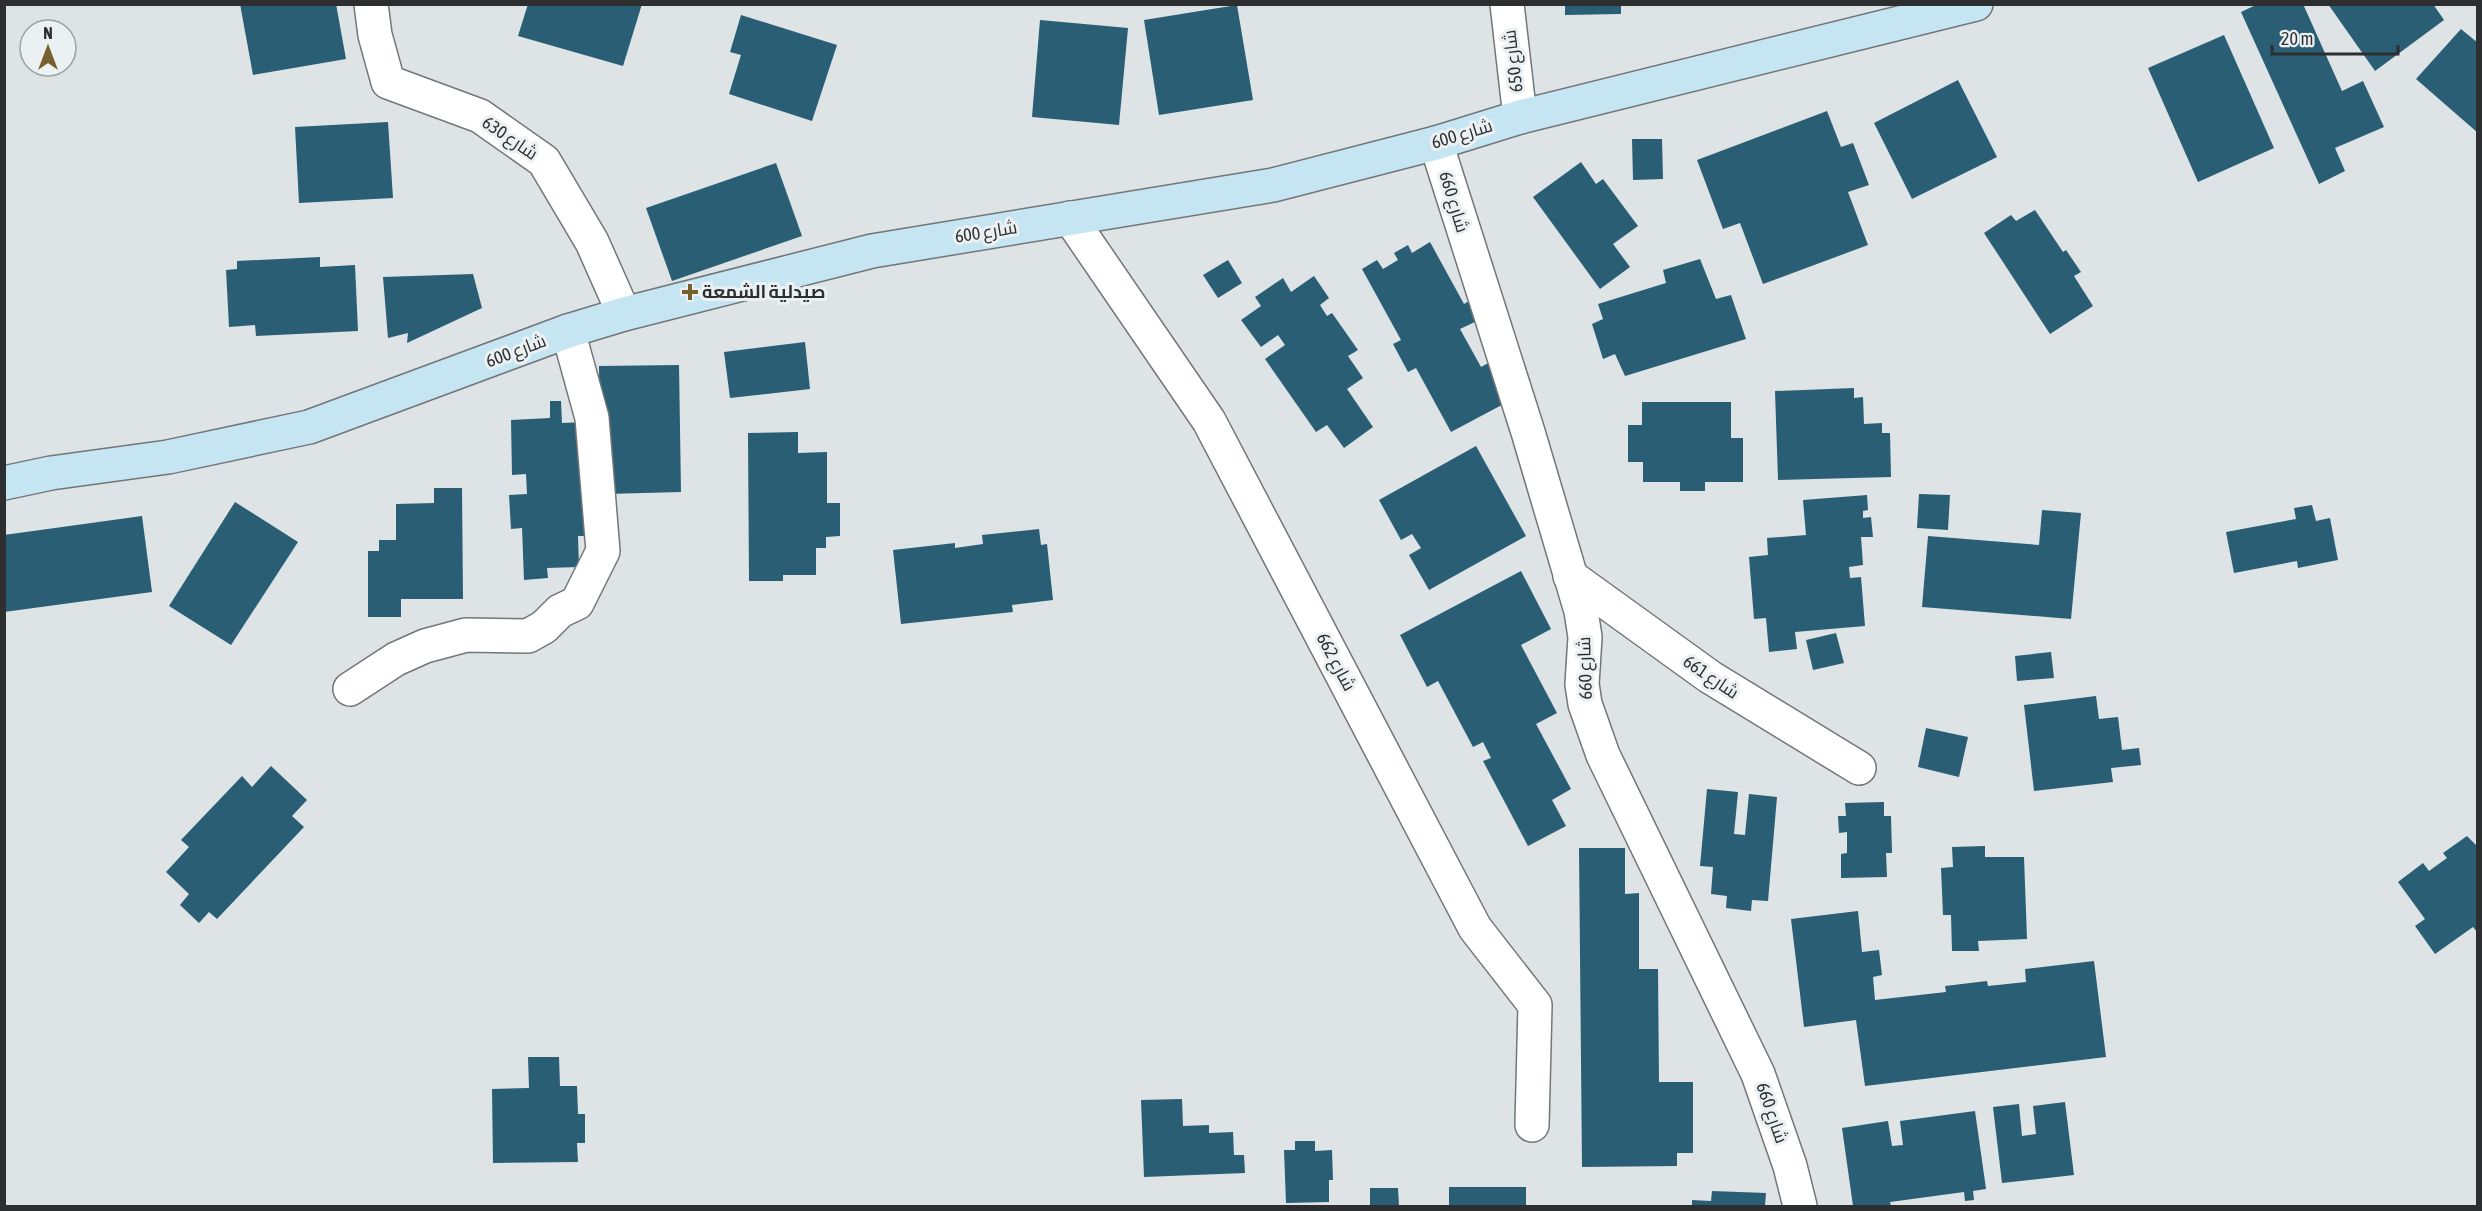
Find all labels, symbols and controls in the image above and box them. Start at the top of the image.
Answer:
north arrow [18,18,78,78]
scale bar [2272,18,2398,56]
text: N [43,24,53,42]
street label: شارع 650 [1498,28,1529,93]
text: 20 m [2281,28,2313,49]
street label: شارع 630 [477,111,542,165]
street label: شارع 600 [1429,114,1496,155]
street label: شارع 660 [1433,169,1474,236]
street label: شارع 600 [953,216,1019,249]
place label: صيدلية الشمعة [702,281,826,302]
marker: صيدلية الشمعة [683,285,697,299]
street label: شارع 600 [483,329,550,373]
street label: شارع 662 [1311,629,1360,695]
street label: شارع 660 [1573,636,1598,700]
street label: شارع 661 [1678,650,1743,704]
street label: شارع 660 [1750,1080,1793,1147]

